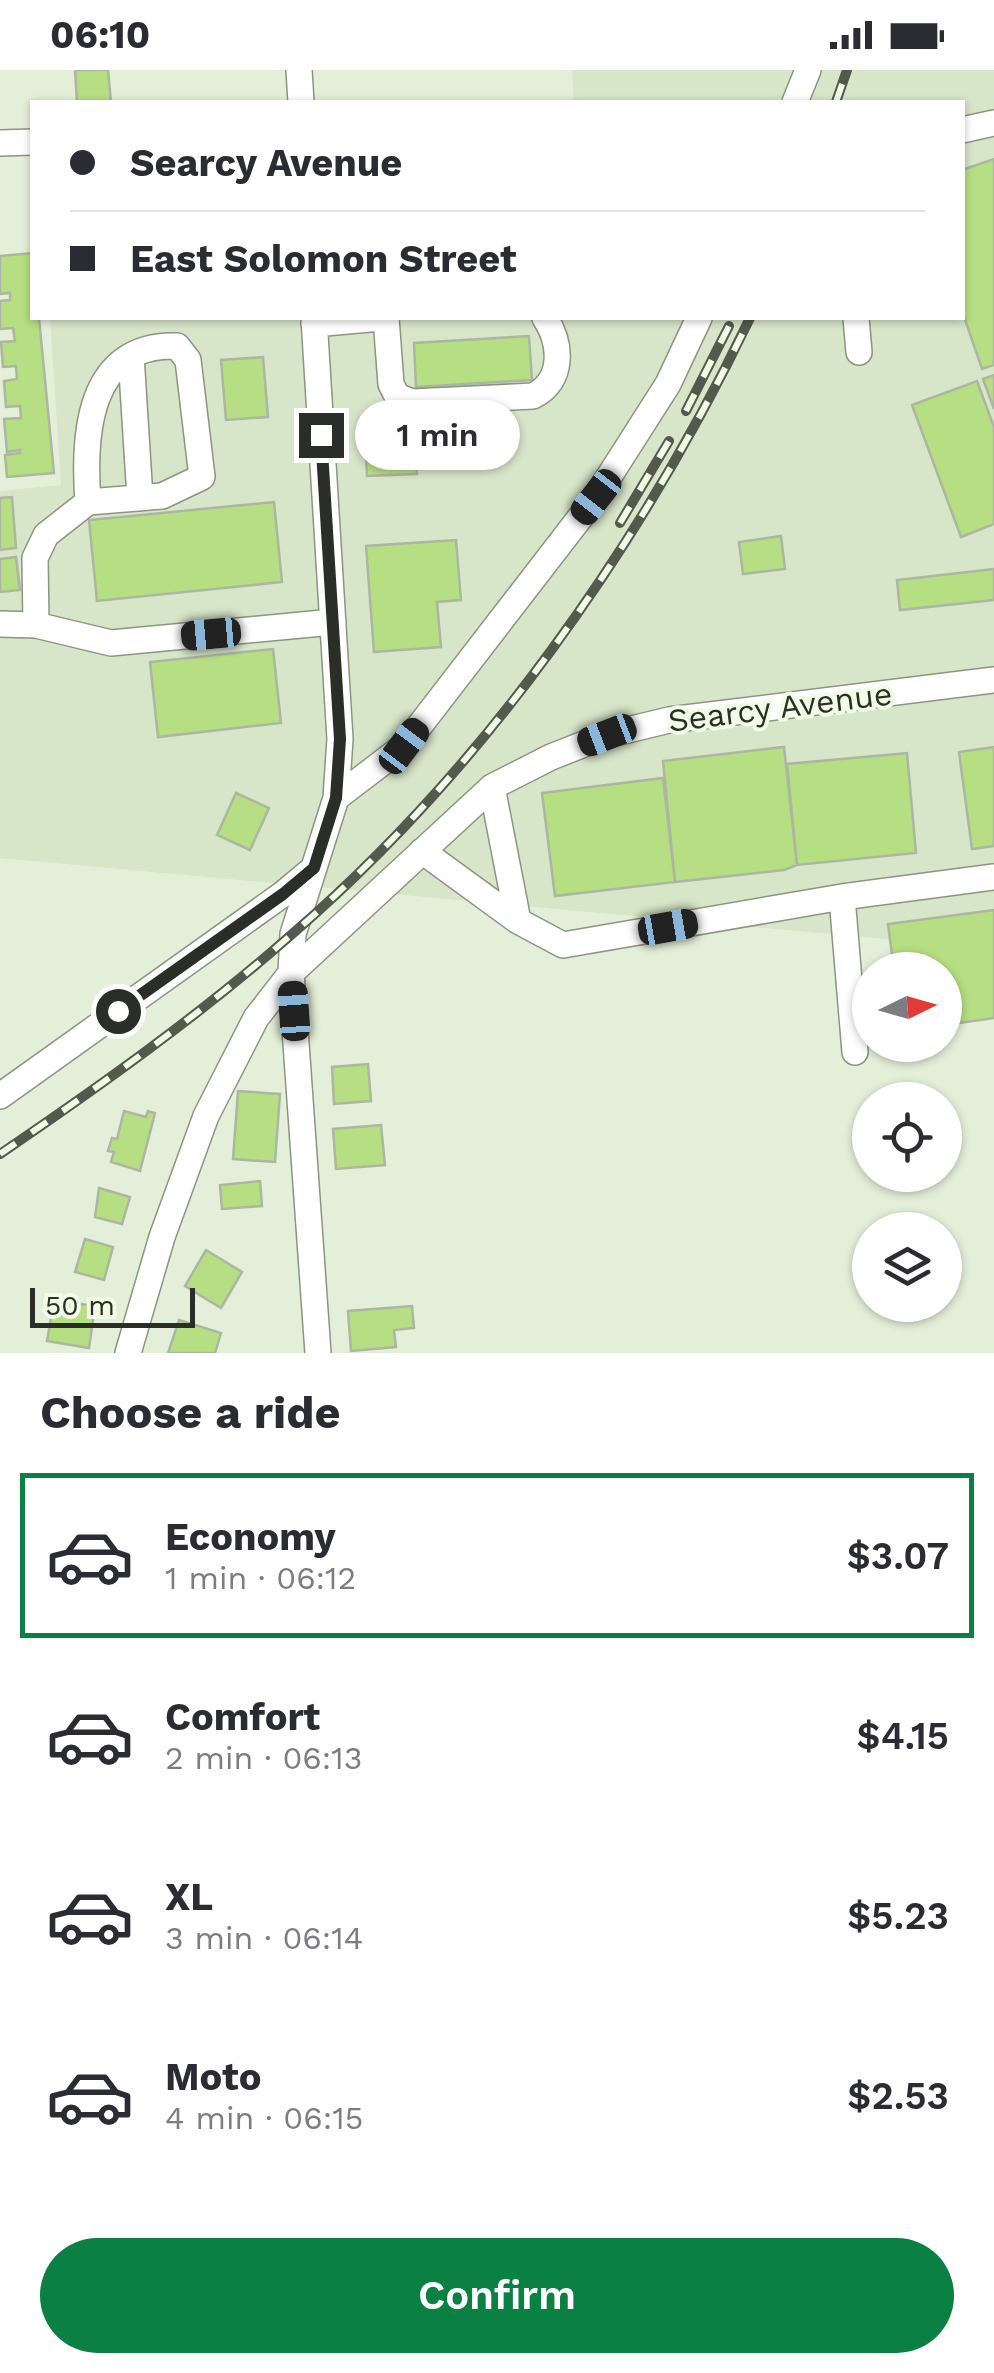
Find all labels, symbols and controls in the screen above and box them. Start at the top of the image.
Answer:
text: 06:10 [50,13,150,57]
text: Searcy Avenue [130,141,402,185]
text: East Solomon Street [130,237,517,281]
callout: 1 min [356,400,521,470]
route end [299,413,344,458]
text: 1 min [396,416,479,454]
car [566,464,626,530]
car [180,616,242,652]
street label: Searcy Avenue [666,674,894,740]
car [574,710,640,760]
car [374,713,434,779]
car [636,907,700,947]
north arrow [852,952,962,1062]
map controls [852,952,962,1322]
car [277,980,311,1042]
route start [96,989,141,1034]
button: locate [852,1082,962,1192]
button: layers [852,1212,962,1322]
scale bar [30,1283,195,1328]
text: 50 m [45,1289,115,1322]
text: Choose a ride [40,1386,340,1439]
icon: car [45,1511,135,1601]
text: Economy [165,1515,336,1559]
text: $3.07 [847,1534,949,1578]
text: 1 min · 06:12 [165,1559,356,1597]
icon: car [45,1691,135,1781]
text: Comfort [165,1695,320,1739]
text: $4.15 [857,1714,949,1758]
text: 2 min · 06:13 [165,1739,362,1777]
icon: car [45,1871,135,1961]
text: XL [165,1875,213,1919]
text: $5.23 [847,1894,949,1938]
text: 3 min · 06:14 [165,1919,363,1957]
icon: car [45,2051,135,2141]
text: Moto [165,2055,261,2099]
text: $2.53 [847,2074,949,2118]
text: 4 min · 06:15 [165,2099,363,2137]
button: Confirm [40,2238,954,2353]

